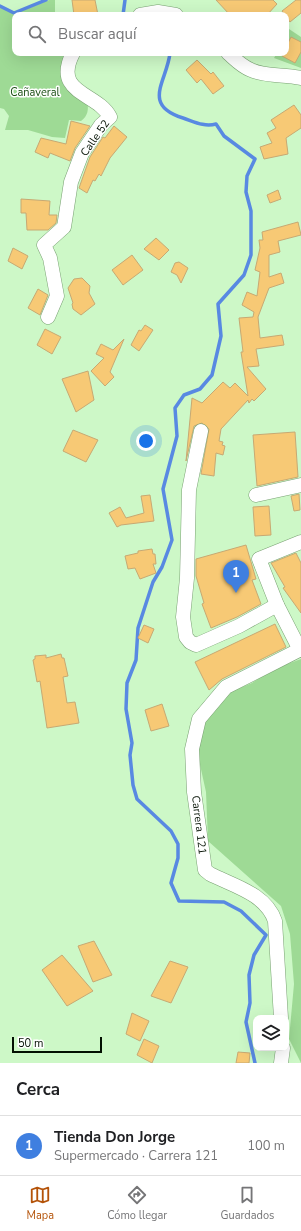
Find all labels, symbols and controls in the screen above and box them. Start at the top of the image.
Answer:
search box [12,12,289,56]
icon: search [26,23,48,45]
text: Buscar aquí [58,24,136,44]
park label: Cañaveral [10,85,60,100]
street label: Calle 52 [77,117,113,159]
your location [136,431,156,451]
pin: 1 [223,560,249,593]
street label: Carrera 121 [188,795,210,855]
map controls [253,1015,289,1051]
button: layers [253,1015,289,1051]
scale bar [12,1035,102,1054]
text: 50 m [18,1036,43,1051]
text: Cerca [16,1078,60,1101]
text: Tienda Don Jorge [54,1127,175,1147]
text: 1 [25,1137,33,1155]
text: 100 m [247,1137,285,1155]
text: Supermercado · Carrera 121 [54,1147,218,1165]
tab: Mapa [27,1184,54,1223]
tab: Cómo llegar [107,1184,167,1223]
tab: Guardados [220,1184,274,1223]

